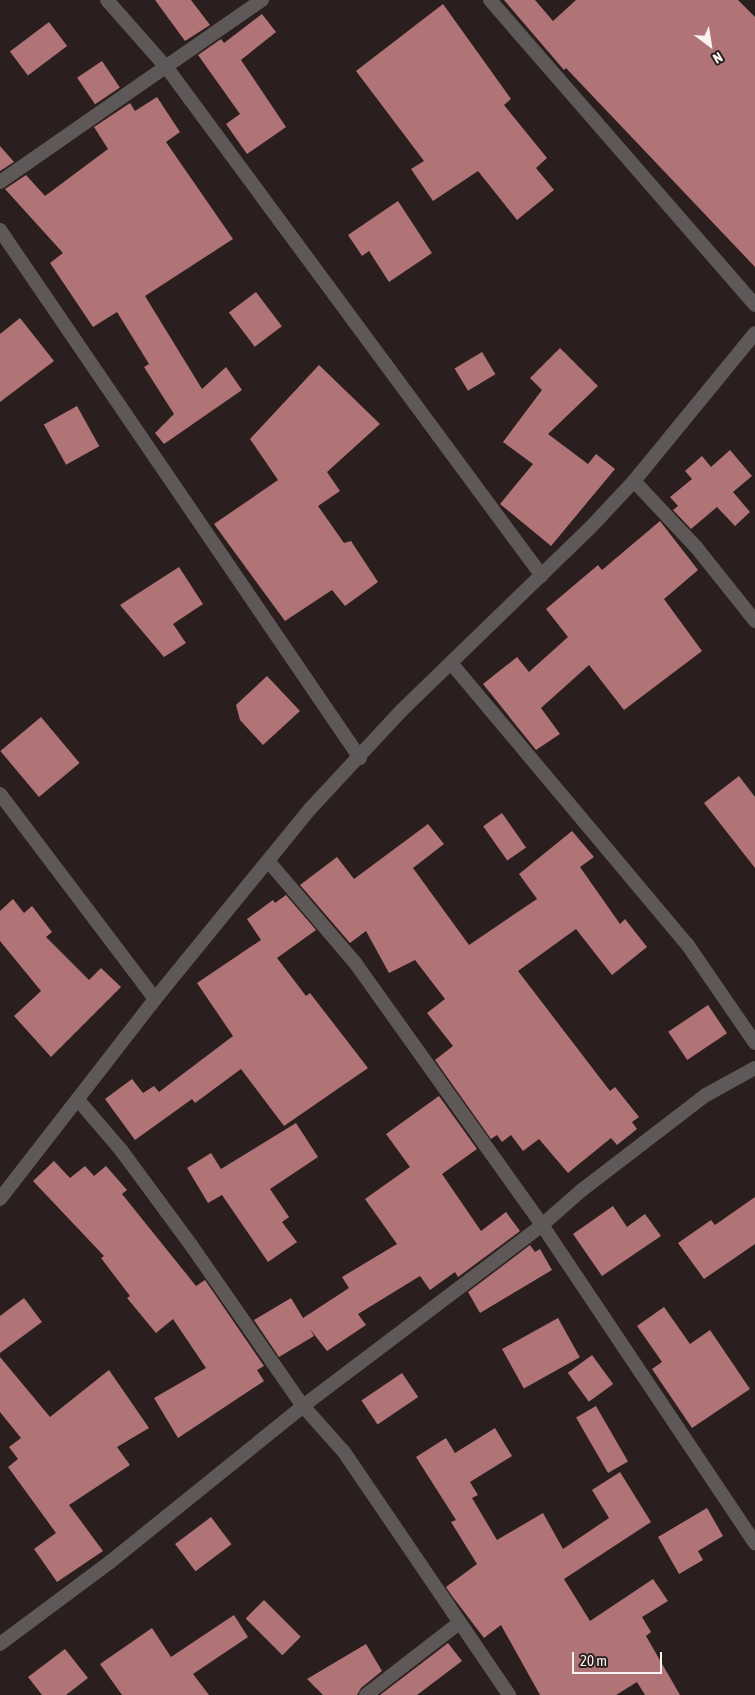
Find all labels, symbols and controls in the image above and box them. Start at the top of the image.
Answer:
north arrow [685,20,735,70]
text: N [710,49,725,67]
scale bar [575,1642,665,1674]
text: 20 m [580,1652,607,1669]

